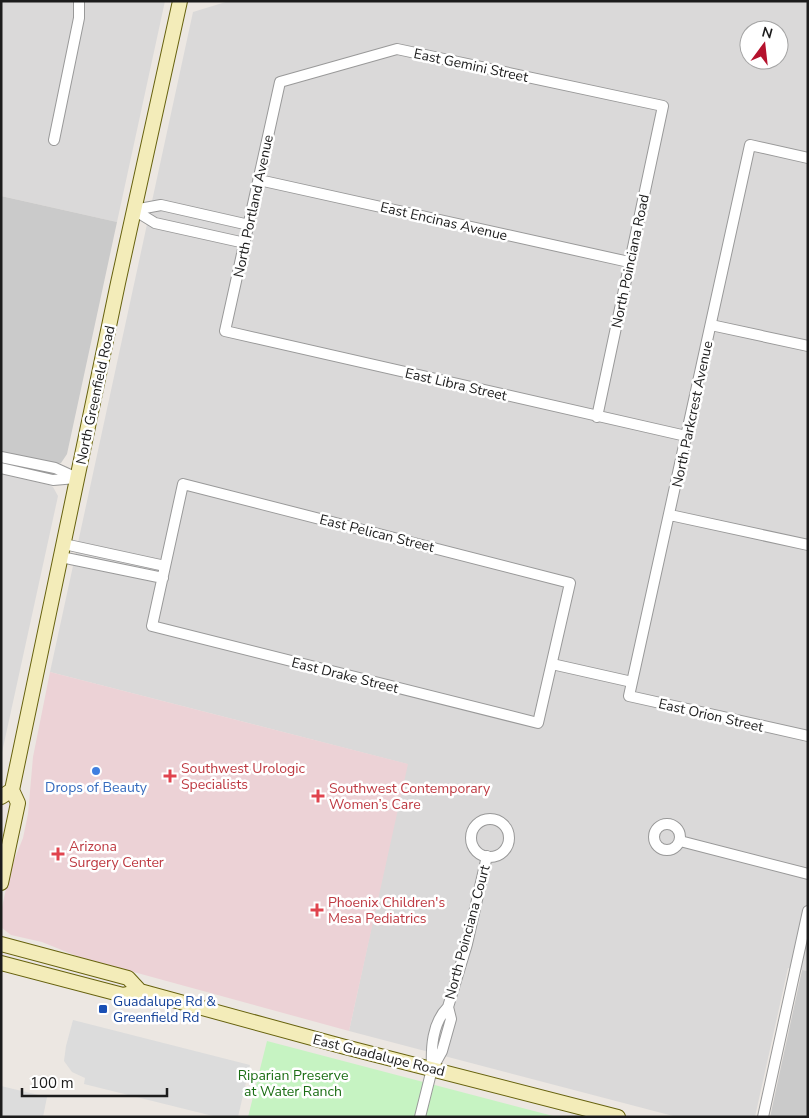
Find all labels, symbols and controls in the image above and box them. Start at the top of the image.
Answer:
north arrow [739,20,789,70]
text: N [760,22,775,43]
street label: East Gemini Street [412,44,530,87]
street label: North Portland Avenue [229,133,278,279]
street label: North Poinciana Road [607,193,654,330]
street label: East Encinas Avenue [378,198,509,245]
street label: North Greenfield Road [71,324,120,466]
street label: North Parkcrest Avenue [668,339,717,489]
street label: East Libra Street [403,364,509,405]
street label: East Pelican Street [318,510,436,557]
street label: East Drake Street [289,653,400,698]
street label: East Orion Street [657,694,765,737]
place label: Southwest Urologic Specialists [181,759,306,794]
marker: Drops of Beauty [90,765,102,777]
marker: Southwest Urologic Specialists [163,769,177,783]
place label: Drops of Beauty [45,778,148,797]
place label: Southwest Contemporary Women’s Care [329,779,491,814]
marker: Southwest Contemporary Women’s Care [311,789,325,803]
place label: Arizona Surgery Center [69,837,164,872]
marker: Arizona Surgery Center [51,847,65,861]
street label: North Poinciana Court [440,863,495,1001]
place label: Phoenix Children's Mesa Pediatrics [328,893,445,928]
marker: Phoenix Children's Mesa Pediatrics [310,903,324,917]
place label: Guadalupe Rd & Greenfield Rd [113,992,216,1027]
marker: Guadalupe Rd & Greenfield Rd [97,1003,109,1015]
street label: East Guadalupe Road [311,1030,447,1081]
scale bar [22,1066,168,1098]
park label: Riparian Preserve at Water Ranch [238,1066,348,1101]
text: 100 m [30,1073,74,1093]

